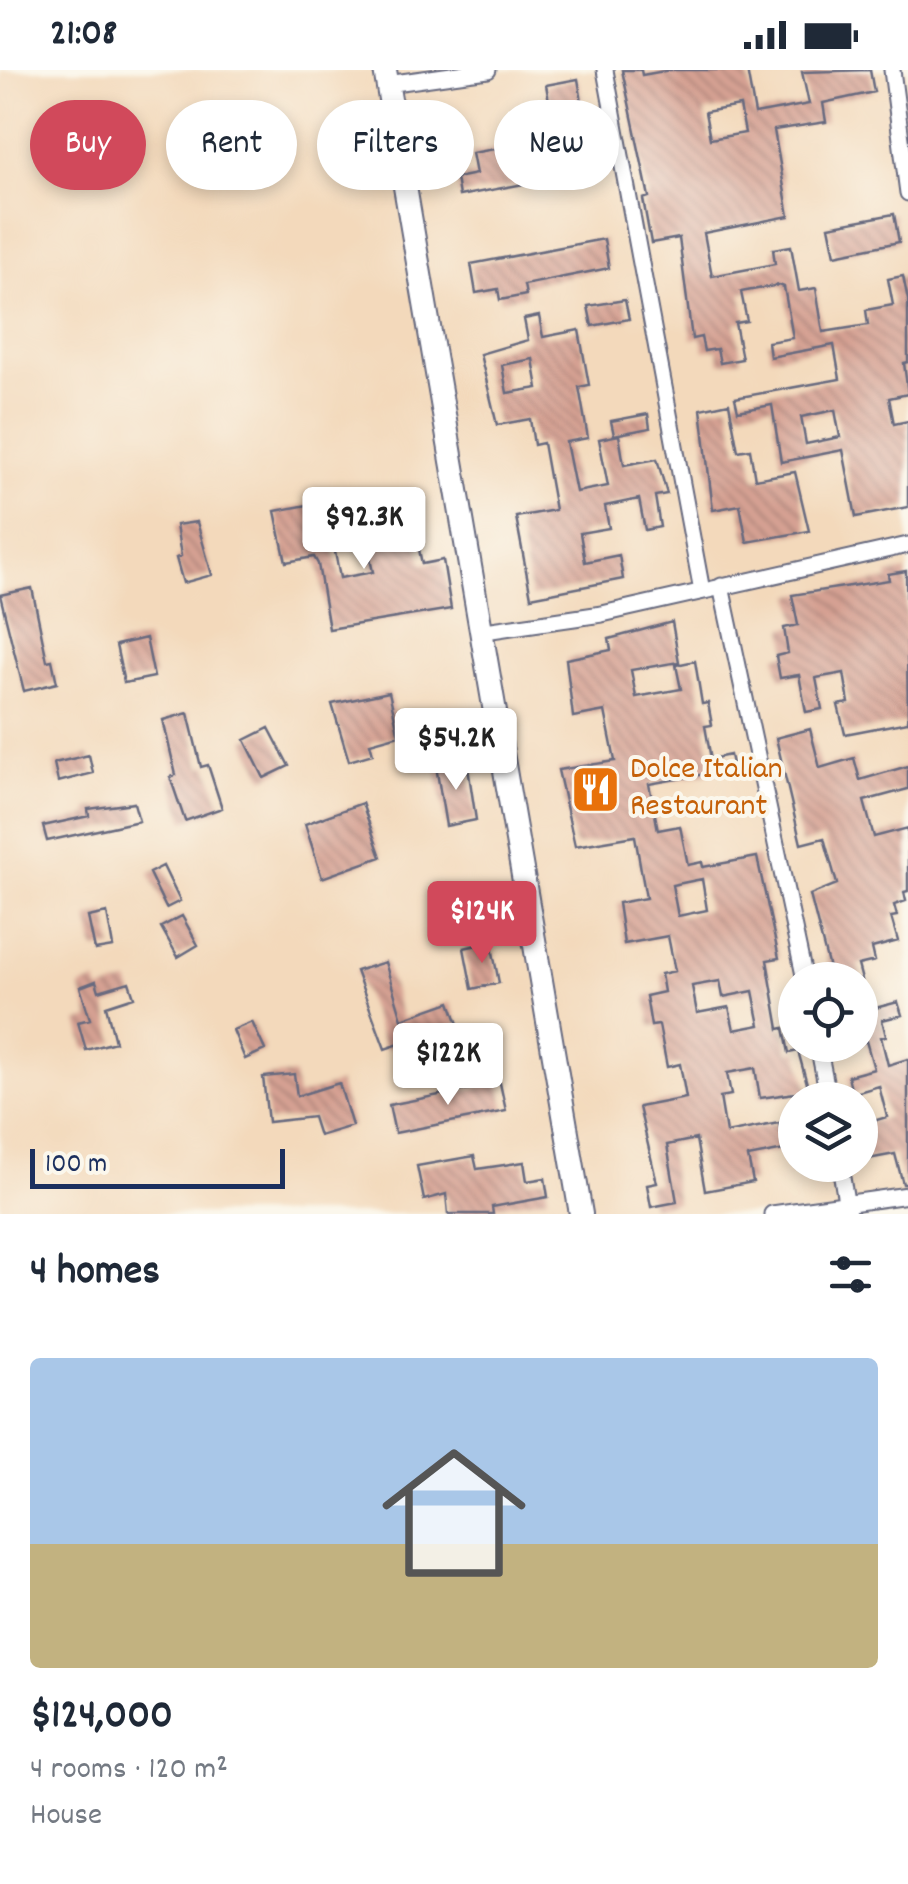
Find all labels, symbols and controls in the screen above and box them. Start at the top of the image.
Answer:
text: 21:08 [50,8,117,63]
chip: Buy [30,100,146,190]
chip: Rent [166,100,297,190]
chip: Filters [317,100,474,190]
chip: New [494,100,619,190]
pin: $92.3K [283,487,445,572]
text: $92.3K [324,496,404,542]
pin: $54.2K [375,708,537,793]
text: $54.2K [417,717,495,763]
place label: Dolce Italian Restaurant [630,748,783,831]
restaurant icon: Dolce Italian Restaurant [569,763,621,815]
pin: $124K [412,881,552,966]
text: $124K [449,890,515,936]
map controls [778,962,878,1182]
button: locate [778,962,878,1062]
pin: $122K [378,1023,518,1108]
text: $122K [415,1032,481,1078]
button: layers [778,1082,878,1182]
scale bar [30,1144,285,1188]
text: 100 m [45,1146,107,1186]
text: 4 homes [30,1244,160,1304]
icon: filters [823,1247,878,1302]
icon: home [364,1423,544,1603]
text: $124,000 [30,1688,173,1748]
text: 4 rooms · 120 m² [30,1748,228,1794]
text: House [30,1794,102,1840]

